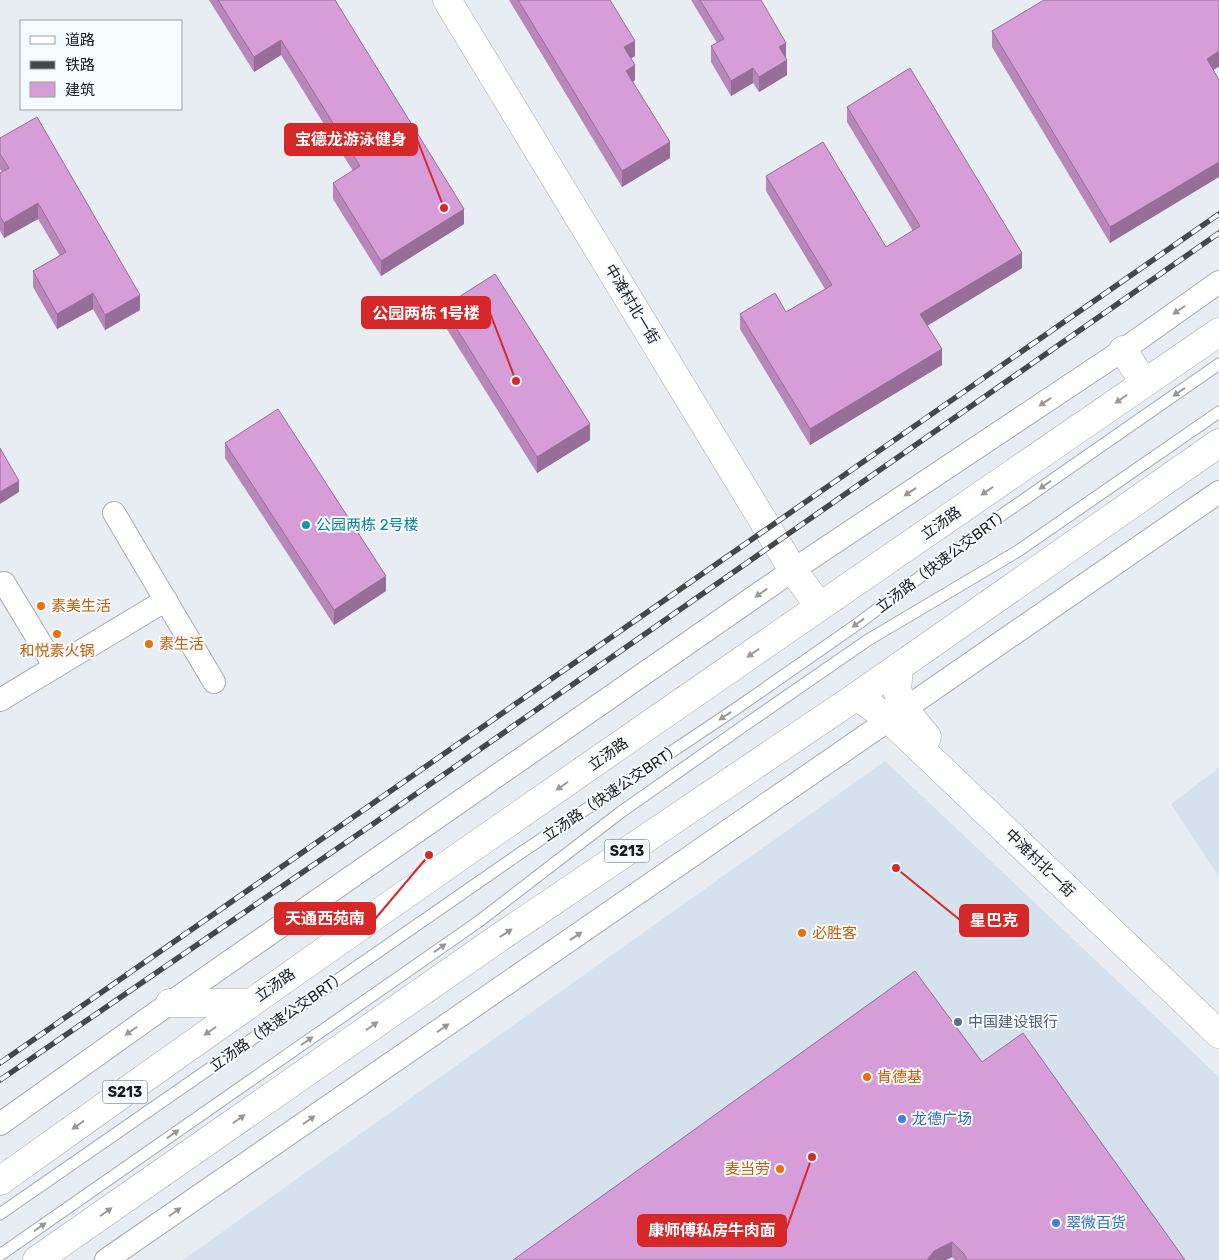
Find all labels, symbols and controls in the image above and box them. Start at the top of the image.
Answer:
legend [20,20,182,110]
text: 道路 [65,31,95,49]
text: 铁路 [65,56,95,74]
text: 建筑 [65,81,95,99]
callout: 宝德龙游泳健身 [285,124,417,155]
text: 宝德龙游泳健身 [295,130,407,149]
street label: 中滩村北一街 [601,261,663,347]
callout: 公园两栋 1号楼 [362,297,490,328]
text: 公园两栋 1号楼 [372,304,480,323]
one-way arrow [1172,305,1186,315]
one-way arrow [1172,387,1186,397]
one-way arrow [1114,394,1128,404]
one-way arrow [1038,397,1052,407]
one-way arrow [1039,480,1052,490]
one-way arrow [980,486,994,496]
one-way arrow [903,487,917,497]
street label: 立汤路 [917,503,965,543]
street label: 立汤路（快速公交BRT） [872,504,1014,616]
place label: 公园两栋 2号楼 [316,516,418,534]
marker: 公园两栋 2号楼 [300,519,312,531]
one-way arrow [754,588,768,598]
place label: 素美生活 [51,597,111,615]
marker: 素美生活 [35,600,47,612]
one-way arrow [851,618,865,628]
marker: 和悦素火锅 [51,628,63,640]
place label: 素生活 [159,635,204,653]
marker: 素生活 [143,638,155,650]
place label: 和悦素火锅 [19,642,95,660]
one-way arrow [746,648,760,658]
one-way arrow [718,711,732,721]
street label: 立汤路 [584,734,632,774]
street label: 立汤路（快速公交BRT） [539,739,685,845]
one-way arrow [555,781,569,791]
street label: 中滩村北一街 [1001,825,1079,901]
road number: S213 [604,839,650,862]
callout: 天通西苑南 [275,903,375,934]
callout: 星巴克 [960,905,1028,936]
text: 天通西苑南 [285,909,365,928]
text: 星巴克 [970,911,1018,930]
place label: 必胜客 [812,924,857,942]
marker: 必胜客 [796,927,808,939]
one-way arrow [499,928,512,938]
one-way arrow [570,931,583,941]
one-way arrow [433,943,447,953]
street label: 立汤路 [251,965,299,1005]
street label: 立汤路（快速公交BRT） [206,967,350,1075]
place label: 中国建设银行 [968,1013,1058,1031]
marker: 中国建设银行 [952,1016,964,1028]
one-way arrow [365,1021,379,1031]
one-way arrow [436,1023,449,1033]
one-way arrow [124,1026,137,1036]
one-way arrow [203,1026,217,1036]
one-way arrow [300,1036,313,1046]
place label: 肯德基 [877,1068,922,1086]
marker: 肯德基 [861,1071,873,1083]
road number: S213 [102,1080,148,1104]
place label: 龙德广场 [912,1110,972,1128]
marker: 龙德广场 [896,1113,908,1125]
one-way arrow [232,1114,246,1124]
one-way arrow [302,1115,316,1125]
one-way arrow [71,1120,85,1130]
one-way arrow [166,1129,180,1139]
place label: 麦当劳 [725,1160,770,1178]
marker: 麦当劳 [774,1163,786,1175]
one-way arrow [99,1207,112,1217]
one-way arrow [168,1207,182,1217]
place label: 翠微百货 [1066,1214,1126,1232]
callout: 康师傅私房牛肉面 [638,1215,786,1246]
marker: 翠微百货 [1050,1217,1062,1229]
text: 康师傅私房牛肉面 [648,1221,776,1240]
one-way arrow [33,1222,47,1232]

